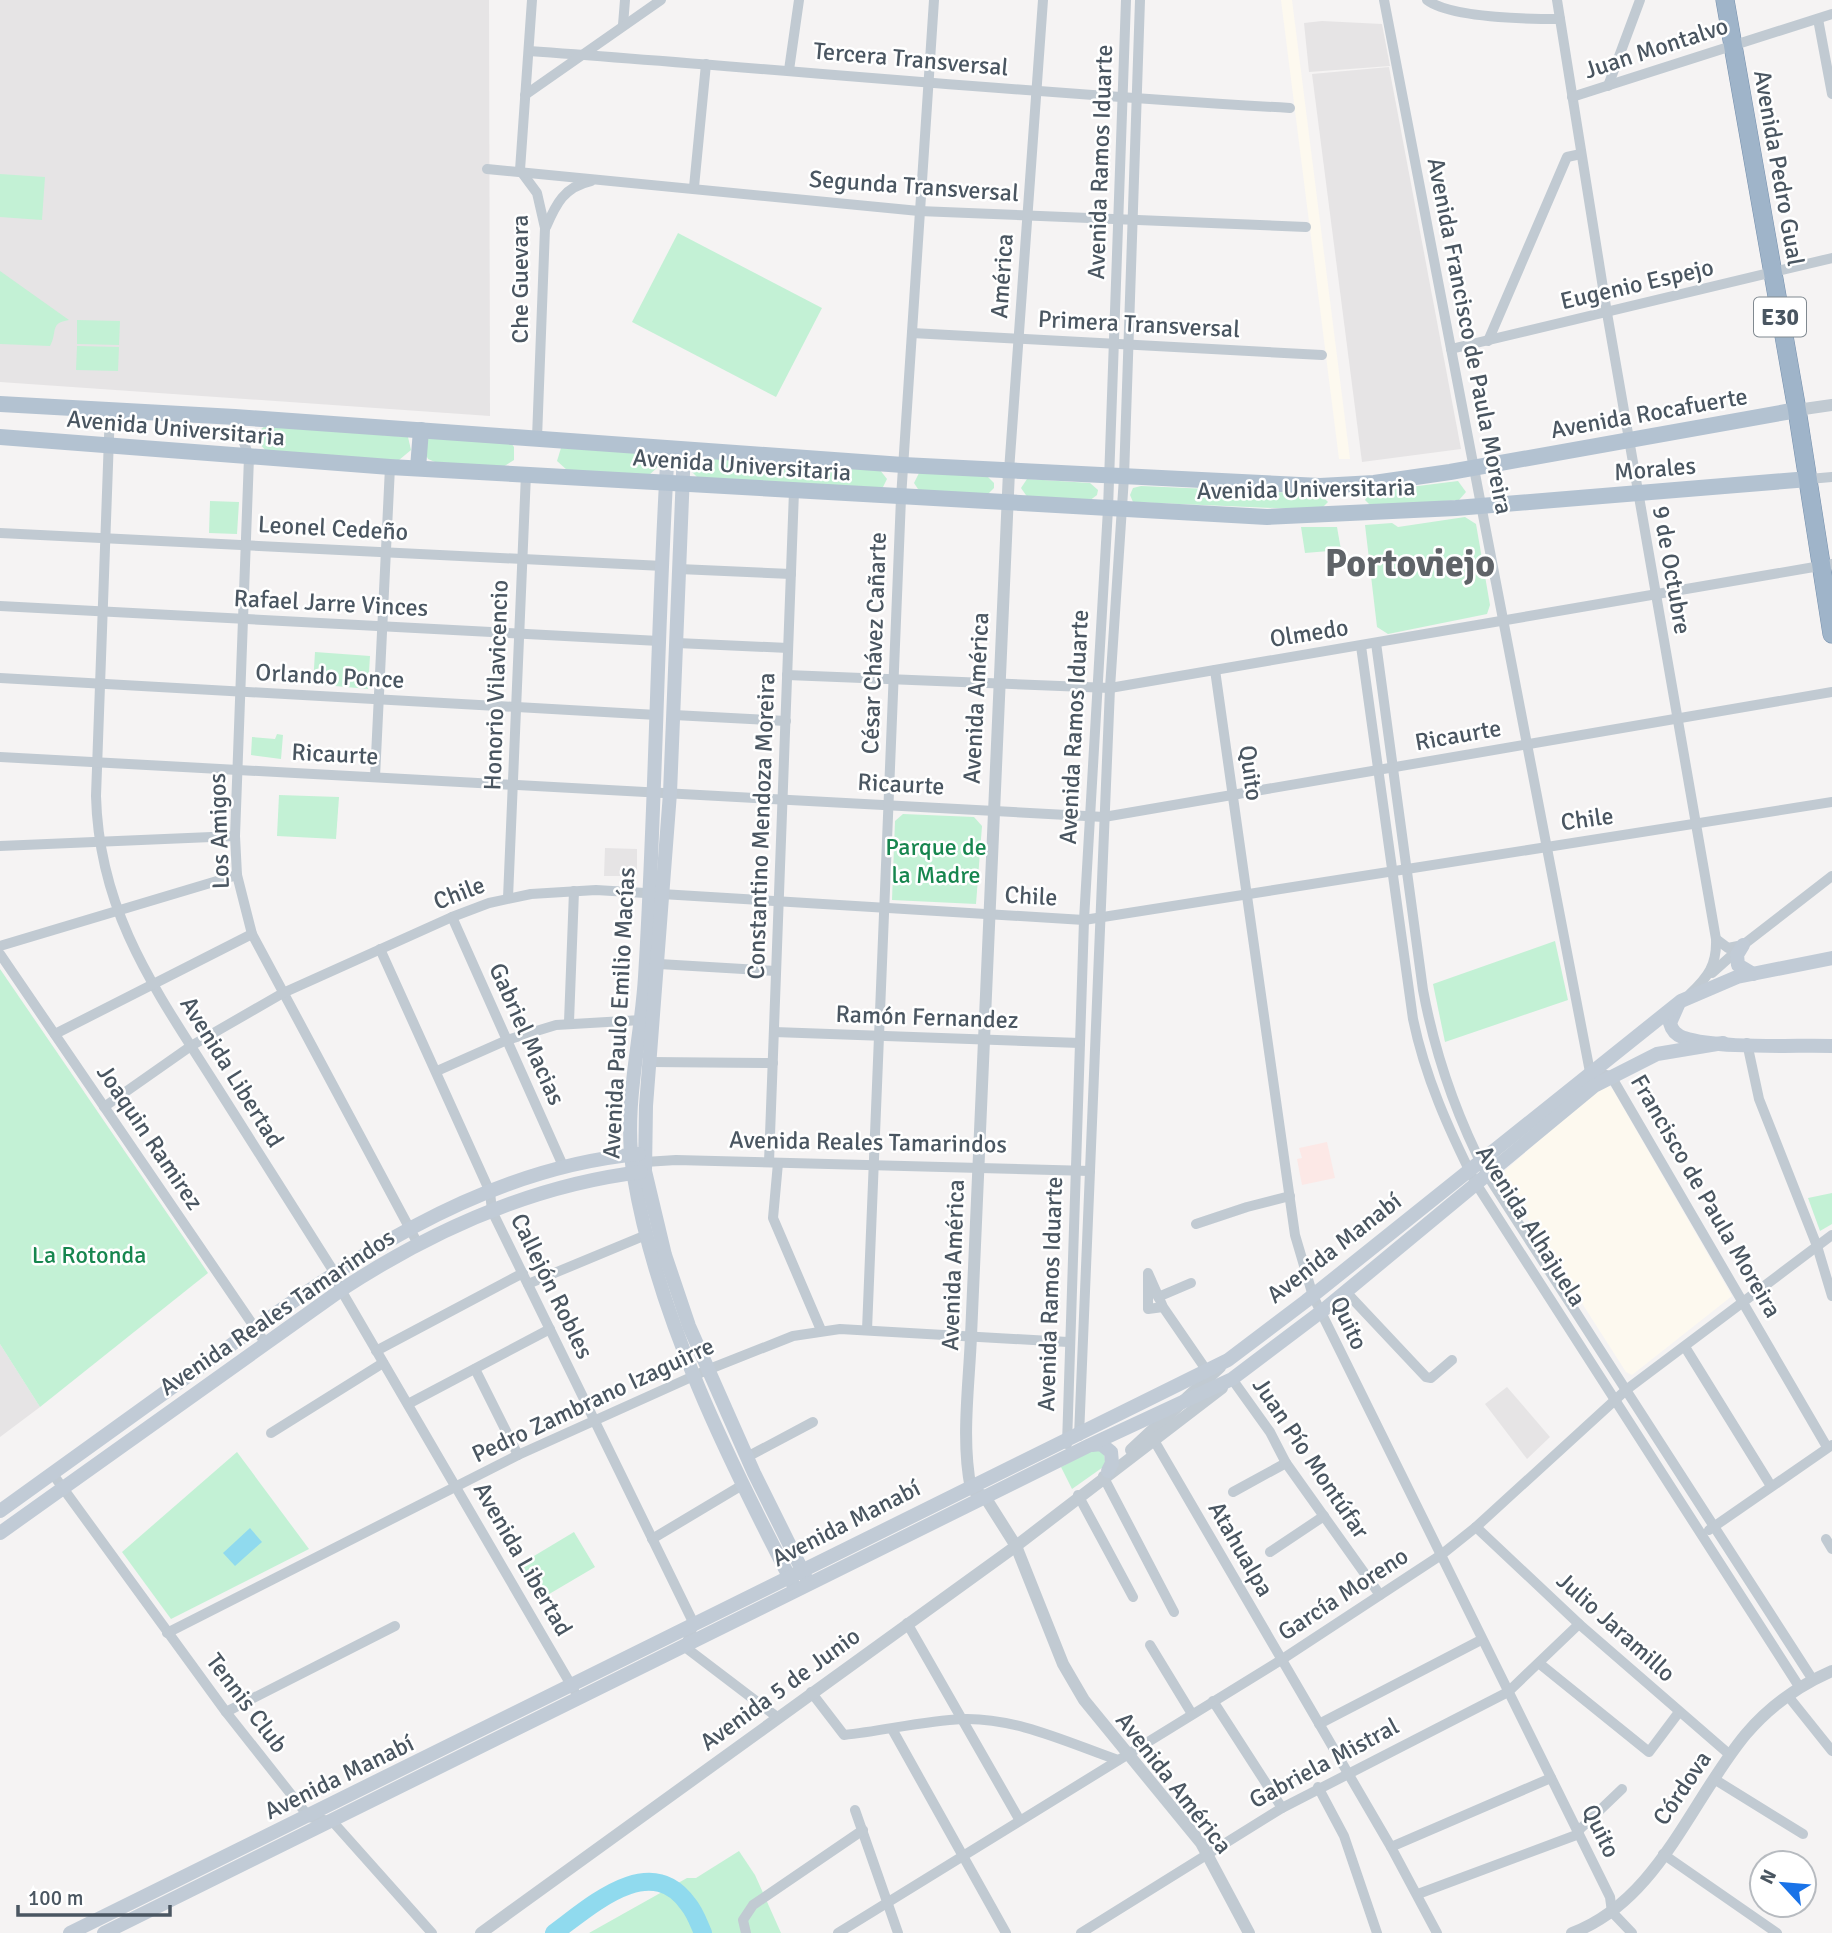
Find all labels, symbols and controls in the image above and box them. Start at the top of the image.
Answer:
street label: Juan Montalvo [1580,11,1732,85]
street label: Tercera Transversal [812,36,1010,82]
street label: Avenida Ramos Iduarte [1081,44,1119,280]
street label: Avenida Pedro Gual [1747,68,1811,268]
street label: Avenida Francisco de Paula Moreira [1421,155,1519,517]
street label: Segunda Transversal [808,164,1020,208]
street label: Che Guevara [505,215,535,343]
street label: América [984,233,1020,319]
street label: Eugenio Espejo [1557,252,1717,316]
road number: E30 [1754,298,1806,336]
street label: Primera Transversal [1037,304,1241,344]
street label: Avenida Rocafuerte [1548,381,1750,445]
street label: Avenida Universitaria [66,404,286,452]
street label: Avenida Universitaria [632,442,852,488]
street label: Morales [1613,450,1697,488]
street label: Avenida Universitaria [1196,472,1416,506]
street label: 9 de Octubre [1646,503,1698,637]
street label: Leonel Cedeño [257,509,409,547]
street label: César Chávez Cañarte [855,531,893,755]
district label: Portoviejo [1325,540,1495,587]
street label: Honorio Vilavicencio [477,579,515,791]
street label: Rafael Jarre Vinces [233,583,429,623]
street label: Avenida Ramos Iduarte [1053,609,1095,845]
street label: Avenida América [957,611,995,785]
street label: Olmedo [1268,612,1350,654]
street label: Orlando Ponce [255,657,405,695]
street label: Constantino Mendoza Moreira [741,672,781,980]
street label: Ricaurte [1413,713,1503,757]
street label: Ricaurte [291,737,379,771]
street label: Quito [1232,743,1270,803]
street label: Ricaurte [857,767,945,801]
street label: Los Amigos [202,772,236,890]
street label: Chile [1559,800,1615,838]
park label: Parque de la Madre [885,832,987,890]
street label: Avenida Paulo Emilio Macías [596,866,642,1160]
street label: Chile [429,870,489,916]
street label: Chile [1004,880,1058,912]
street label: Gabriel Macias [482,958,572,1110]
street label: Avenida Libertad [174,991,290,1153]
street label: Ramón Fernandez [835,999,1019,1035]
street label: Joaquin Ramirez [90,1059,210,1215]
street label: Francisco de Paula Moreira [1624,1069,1788,1323]
street label: Avenida Reales Tamarindos [729,1125,1007,1159]
street label: Avenida Alhajuela [1469,1140,1593,1312]
street label: Avenida Ramos Iduarte [1031,1176,1069,1412]
street label: Avenida América [935,1179,971,1351]
street label: Avenida Manabí [1261,1186,1408,1310]
street label: Callejón Robles [504,1208,600,1364]
street label: Avenida Reales Tamarindos [154,1222,400,1402]
park label: La Rotonda [32,1240,146,1270]
street label: Quito [1324,1291,1374,1355]
street label: Pedro Zambrano Izaguirre [467,1331,719,1469]
street label: Juan Pío Montúfar [1246,1372,1376,1544]
street label: Avenida Manabí [767,1472,926,1573]
street label: Avenida Libertad [467,1477,579,1641]
street label: Atahualpa [1202,1496,1280,1602]
street label: García Moreno [1272,1541,1414,1647]
street label: Julio Jaramillo [1550,1566,1682,1688]
street label: Avenida 5 de Junio [694,1621,866,1757]
street label: Tennis Club [200,1647,294,1759]
street label: Avenida América [1109,1706,1239,1860]
street label: Gabriela Mistral [1244,1711,1404,1815]
street label: Avenida Manabí [259,1728,419,1826]
street label: Córdova [1646,1745,1718,1831]
street label: Quito [1575,1799,1627,1863]
north arrow [1748,1849,1818,1919]
text: N [1755,1866,1782,1888]
scale bar [18,1874,170,1918]
text: 100 m [28,1885,83,1911]

